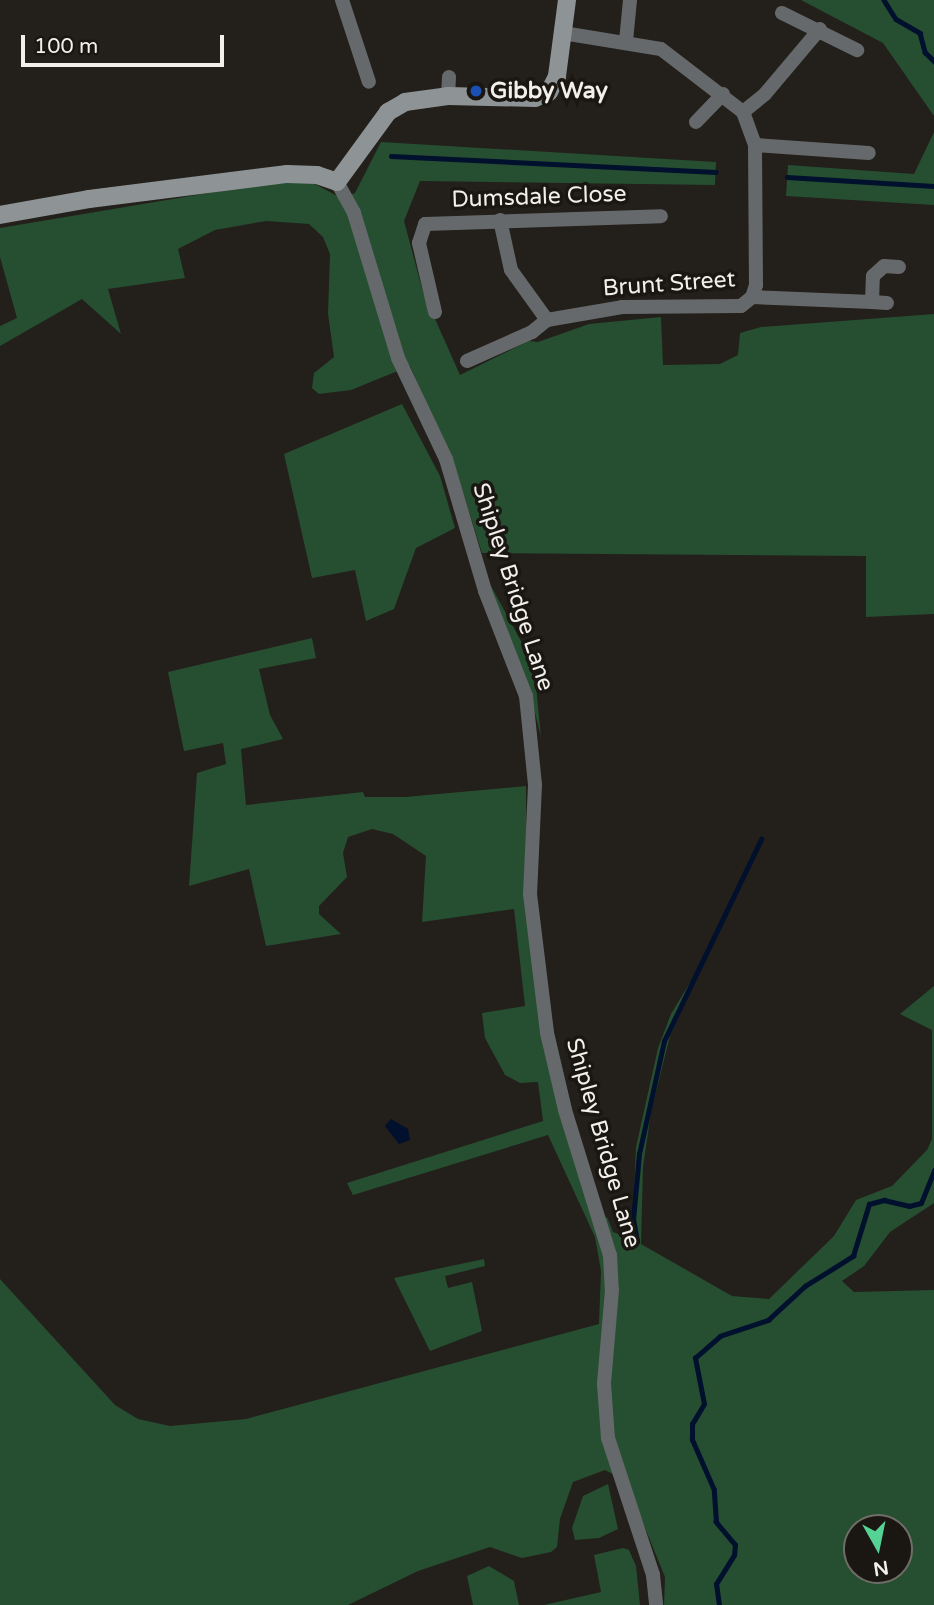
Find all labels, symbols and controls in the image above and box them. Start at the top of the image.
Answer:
scale bar [24,21,228,65]
text: 100 m [34,34,98,59]
place label: Gibby Way [490,77,608,105]
marker: Gibby Way [468,83,484,99]
street label: Dumsdale Close [451,180,627,214]
street label: Brunt Street [602,266,736,302]
street label: Shipley Bridge Lane [466,480,560,694]
street label: Shipley Bridge Lane [560,1035,646,1251]
north arrow [843,1514,913,1584]
text: N [872,1556,890,1580]

